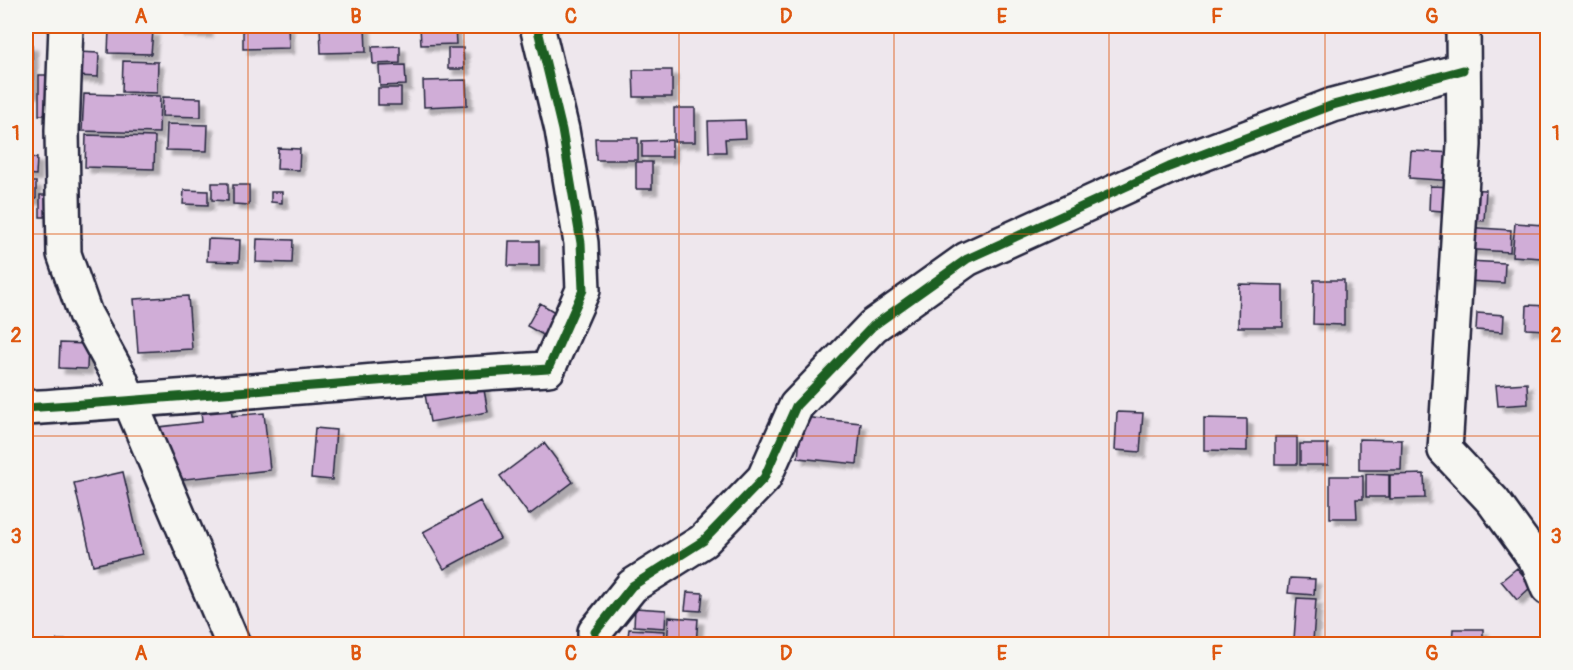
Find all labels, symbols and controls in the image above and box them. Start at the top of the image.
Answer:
text: A [135,4,148,29]
text: B [350,4,362,29]
text: C [565,4,577,29]
text: D [780,4,793,29]
text: E [997,4,1008,29]
text: F [1211,4,1223,29]
text: G [1425,4,1439,29]
text: 1 [12,121,20,146]
text: 1 [1552,121,1560,146]
text: 2 [10,323,22,348]
text: 2 [1550,323,1562,348]
text: 3 [10,524,22,549]
text: 3 [1550,524,1562,549]
text: A [135,641,148,666]
text: B [350,641,362,666]
text: C [565,641,577,666]
text: D [780,641,793,666]
text: E [997,641,1008,666]
text: F [1211,641,1223,666]
text: G [1425,641,1439,666]

